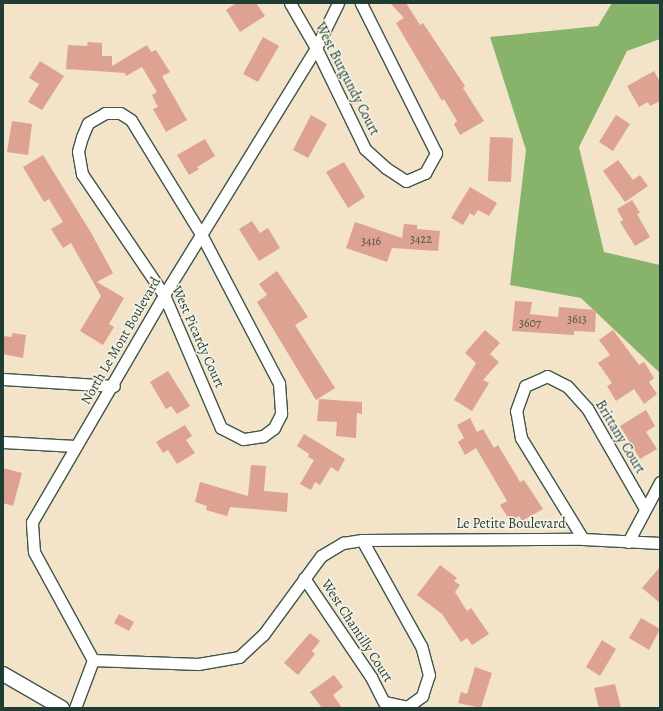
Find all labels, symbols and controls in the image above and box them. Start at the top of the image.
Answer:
street label: West Burgundy Court [311,20,383,138]
house number: 3422 [410,233,432,247]
house number: 3416 [361,235,381,249]
street label: North Le Mont Boulevard [78,274,164,408]
street label: West Picardy Court [168,283,228,391]
house number: 3613 [567,313,587,327]
house number: 3607 [519,317,541,331]
street label: Brittany Court [591,397,649,477]
street label: Le Petite Boulevard [456,516,566,532]
street label: West Chantilly Court [318,576,396,686]

